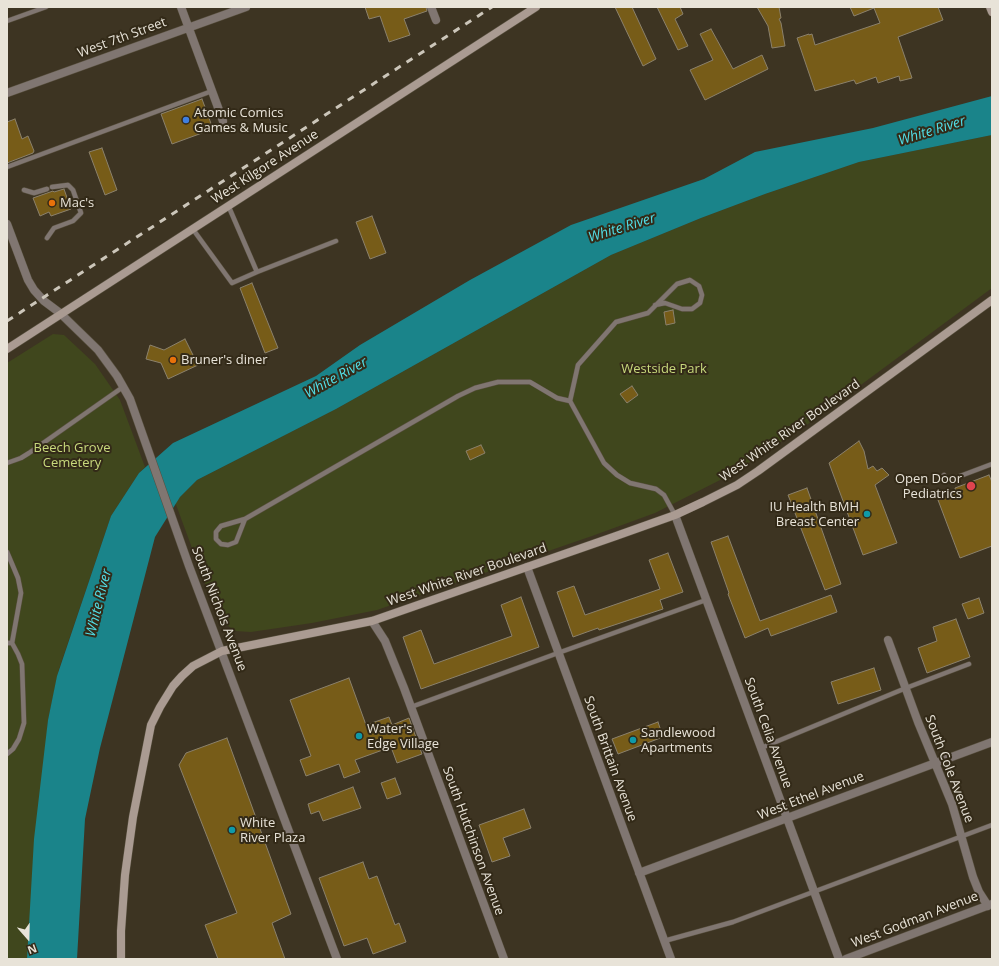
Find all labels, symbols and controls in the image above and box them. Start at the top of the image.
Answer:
street label: West 7th Street [76,15,168,61]
place label: Atomic Comics Games & Music [194,105,288,136]
water label: White River [896,113,968,149]
marker: Atomic Comics Games & Music [181,115,191,125]
street label: West Kilgore Avenue [209,127,321,207]
place label: Mac's [60,195,94,211]
marker: Mac's [47,198,57,208]
water label: White River [586,210,658,246]
place label: Bruner's diner [181,352,268,368]
water label: White River [302,354,370,402]
marker: Bruner's diner [168,355,178,365]
park label: Westside Park [621,361,707,377]
street label: West White River Boulevard [717,377,863,485]
park label: Beech Grove Cemetery [34,440,110,471]
place label: Open Door Pediatrics [895,471,962,502]
marker: Open Door Pediatrics [965,480,977,492]
place label: IU Health BMH Breast Center [769,499,859,530]
marker: IU Health BMH Breast Center [862,509,872,519]
street label: West White River Boulevard [385,540,549,610]
street label: South Nichols Avenue [188,545,250,673]
water label: White River [82,567,116,639]
street label: South Celia Avenue [741,675,795,791]
street label: South Brittain Avenue [580,694,640,824]
street label: South Cole Avenue [921,713,977,825]
place label: Water's Edge Village [367,721,439,752]
place label: Sandlewood Apartments [641,725,716,756]
marker: Water's Edge Village [354,731,364,741]
marker: Sandlewood Apartments [628,735,638,745]
street label: South Hutchinson Avenue [439,764,507,918]
street label: West Ethel Avenue [756,769,866,823]
place label: White River Plaza [240,815,305,846]
marker: White River Plaza [227,825,237,835]
street label: West Godman Avenue [849,889,981,951]
north arrow [8,918,48,958]
text: N [26,941,39,958]

